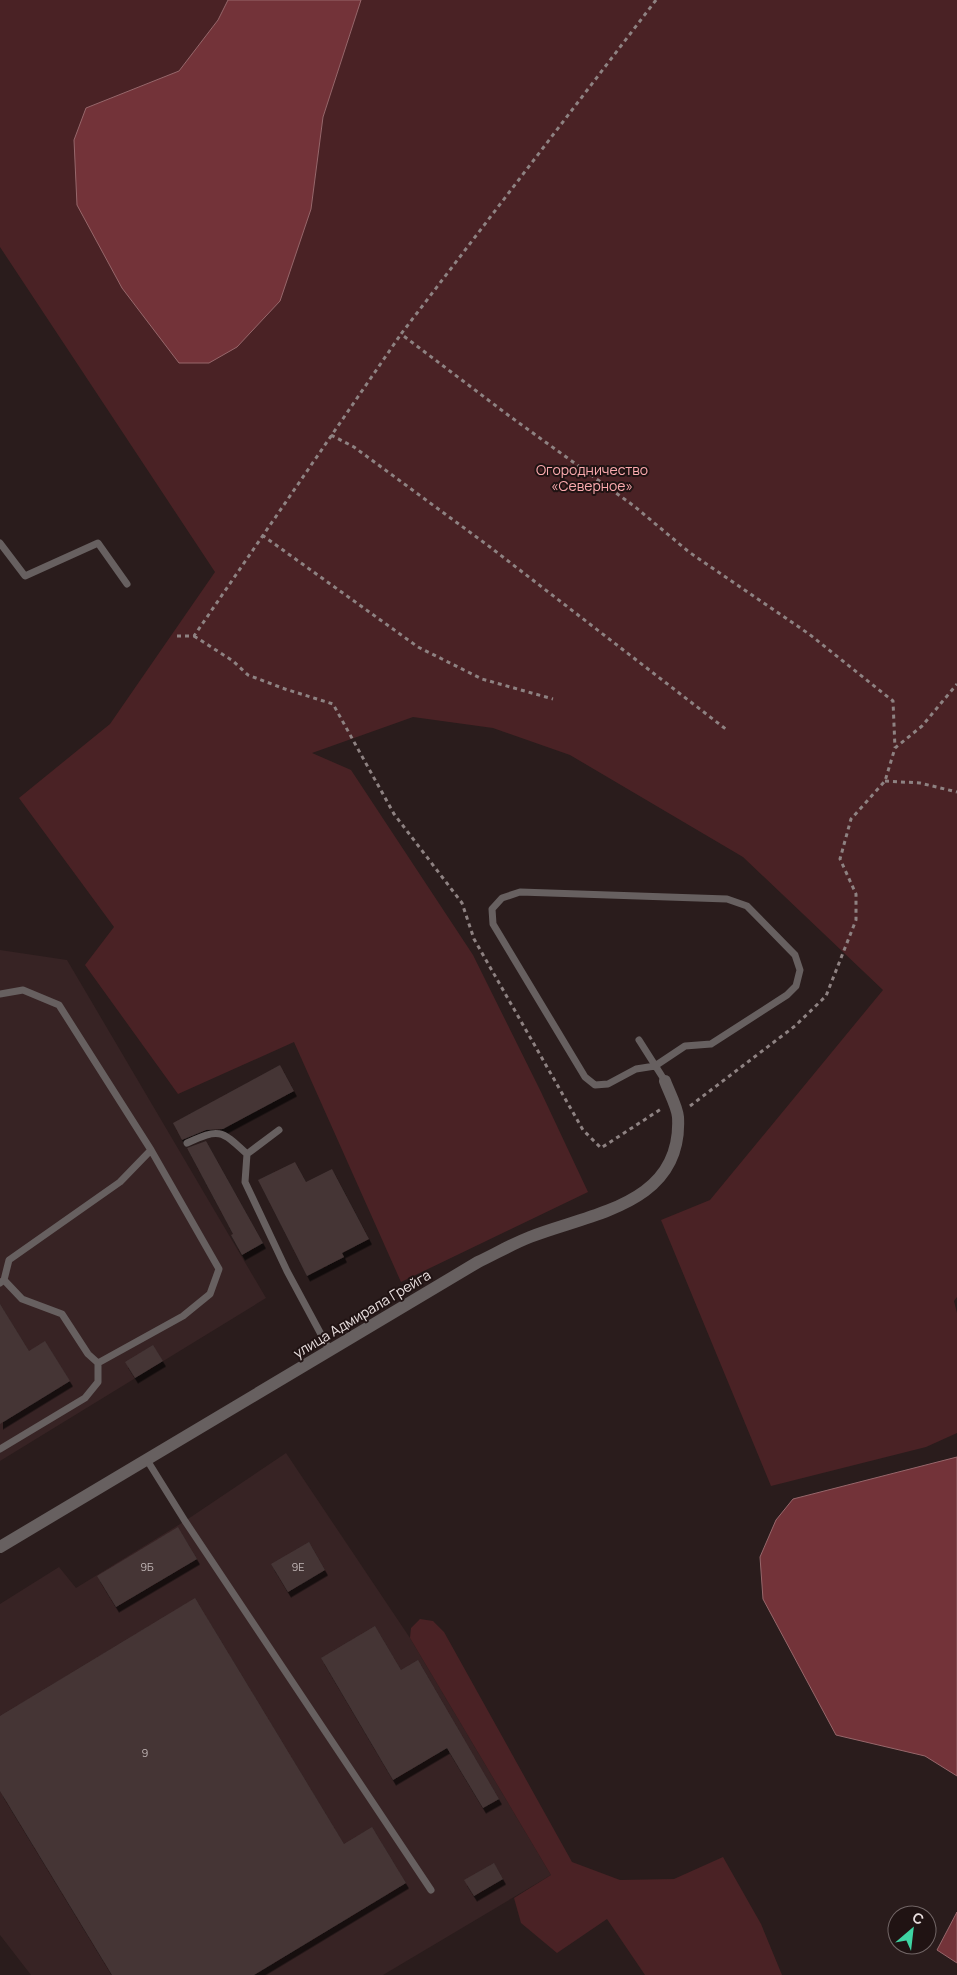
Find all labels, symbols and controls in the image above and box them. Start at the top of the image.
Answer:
park label: Огородничество «Северное» [536,460,648,495]
street label: улица Адмирала Грейга [290,1265,434,1362]
house number: 9Б [140,1559,154,1574]
house number: 9Е [291,1559,305,1574]
house number: 9 [142,1745,149,1760]
north arrow [887,1905,937,1955]
text: С [909,1907,927,1929]

